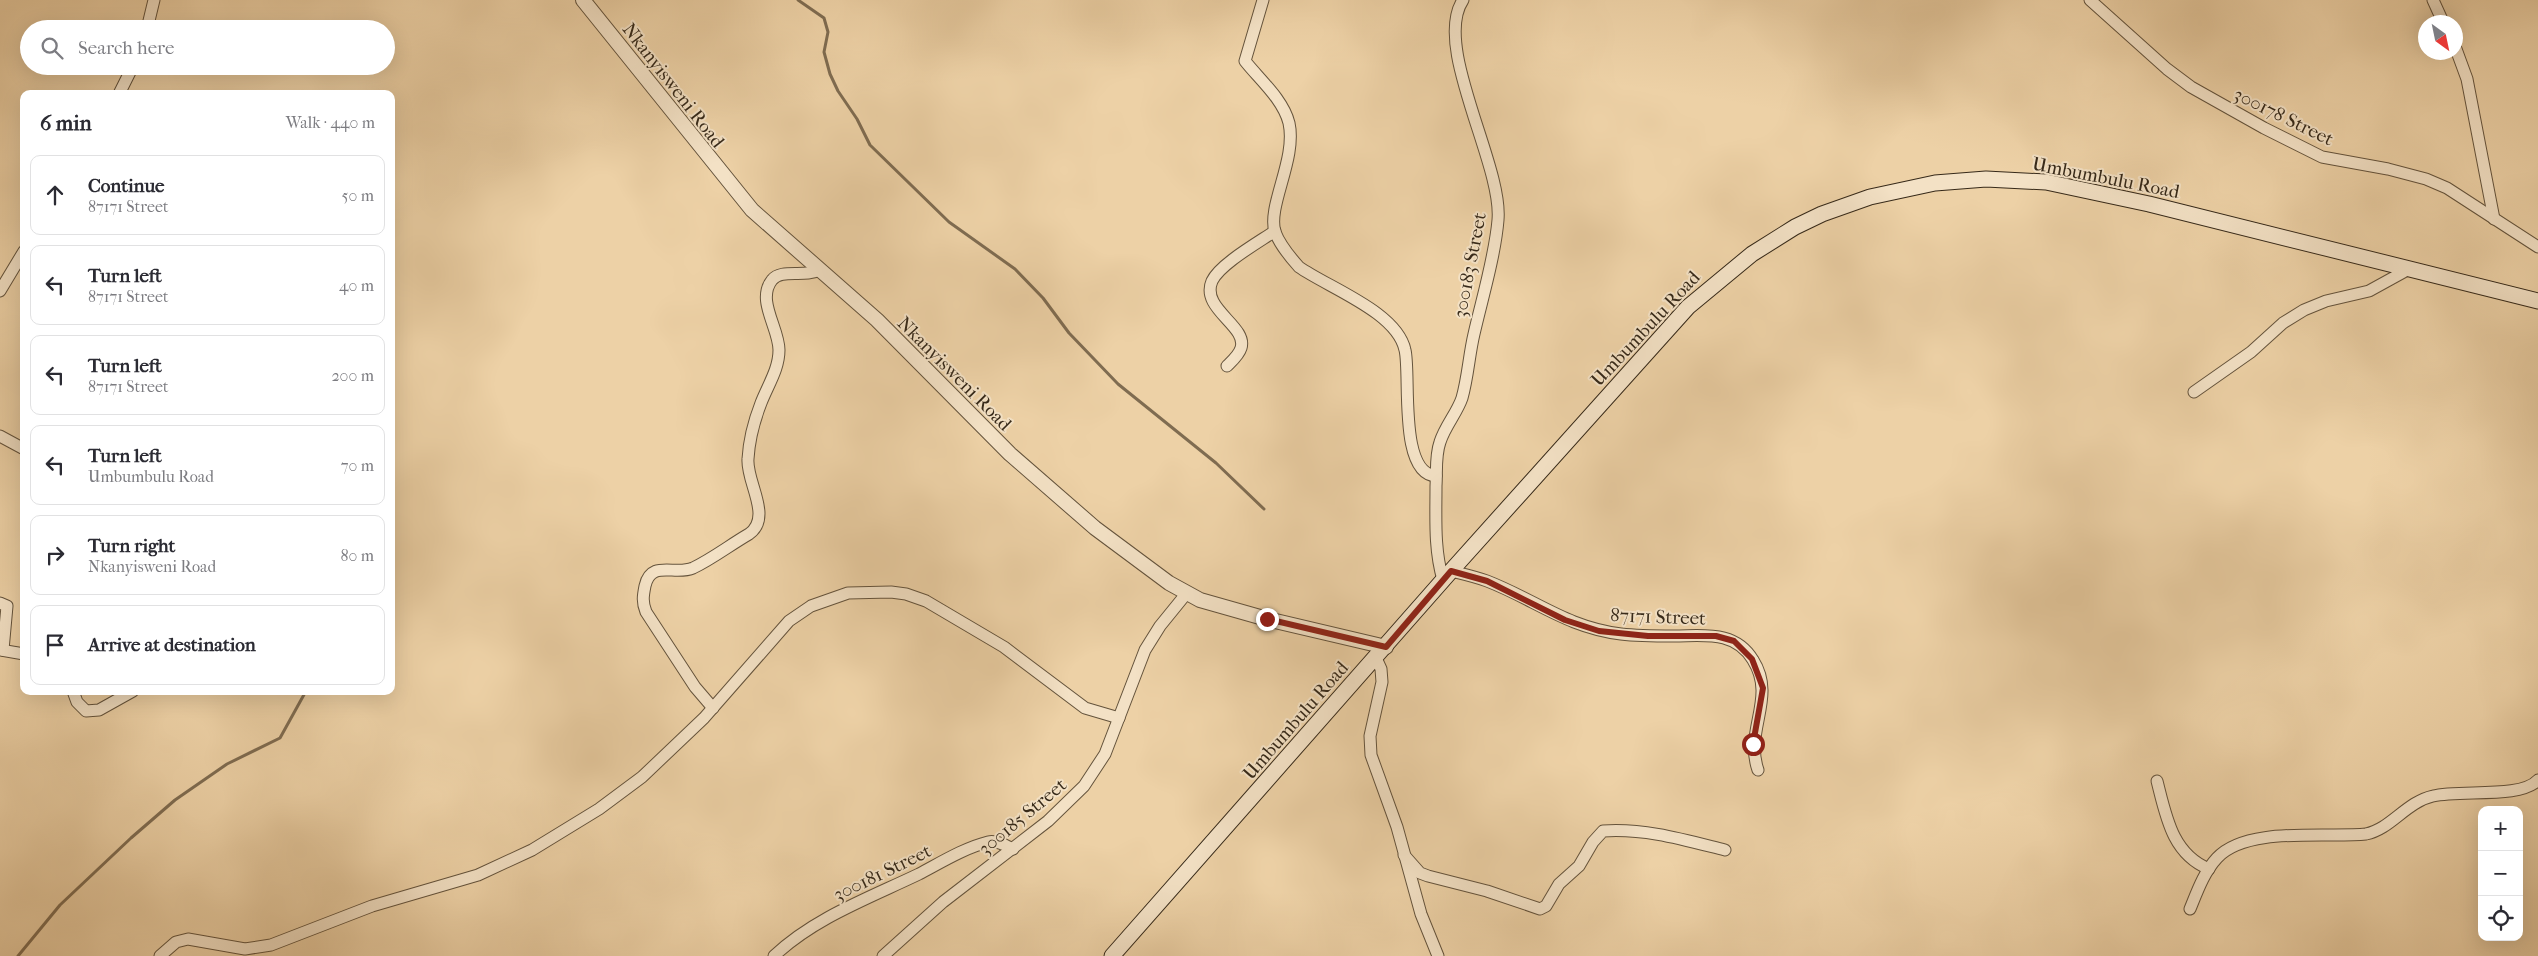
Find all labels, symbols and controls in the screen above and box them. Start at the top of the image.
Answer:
north arrow [2418,15,2463,60]
street label: Nkanyisweni Road [618,19,729,153]
search box [20,20,395,75]
icon: search [38,34,66,62]
text: Search here [78,37,174,59]
street label: 300178 Street [2230,83,2337,151]
text: 6 min [40,111,92,135]
text: Walk · 440 m [286,113,375,132]
street label: Umbumbulu Road [2030,153,2182,203]
text: Continue [88,175,164,197]
icon: ahead [41,181,69,209]
text: 50 m [342,186,374,205]
text: 87171 Street [88,197,169,216]
street label: 300183 Street [1449,210,1491,320]
text: Turn left [88,265,162,287]
street label: Umbumbulu Road [1587,266,1705,391]
icon: left [41,271,69,299]
text: 40 m [339,276,374,295]
text: 87171 Street [88,287,169,306]
street label: Nkanyisweni Road [893,312,1016,436]
text: Turn left [88,355,162,377]
icon: left [41,361,69,389]
text: 200 m [331,366,374,385]
text: 87171 Street [88,377,169,396]
text: Turn left [88,445,162,467]
icon: left [41,451,69,479]
text: 70 m [341,456,374,475]
text: Umbumbulu Road [88,467,214,486]
text: Turn right [88,535,175,557]
icon: right [41,541,69,569]
text: 80 m [340,546,374,565]
text: Nkanyisweni Road [88,557,216,576]
street label: 87171 Street [1610,604,1706,630]
route end [1256,608,1279,631]
icon: arrive [41,631,69,659]
text: Arrive at destination [88,634,256,656]
street label: Umbumbulu Road [1238,656,1354,784]
route start [1742,733,1765,756]
street label: 300185 Street [974,774,1071,860]
map controls [2478,806,2523,941]
button: + [2478,806,2523,851]
street label: 300181 Street [830,840,935,906]
button: − [2478,851,2523,896]
button: locate [2478,896,2523,941]

